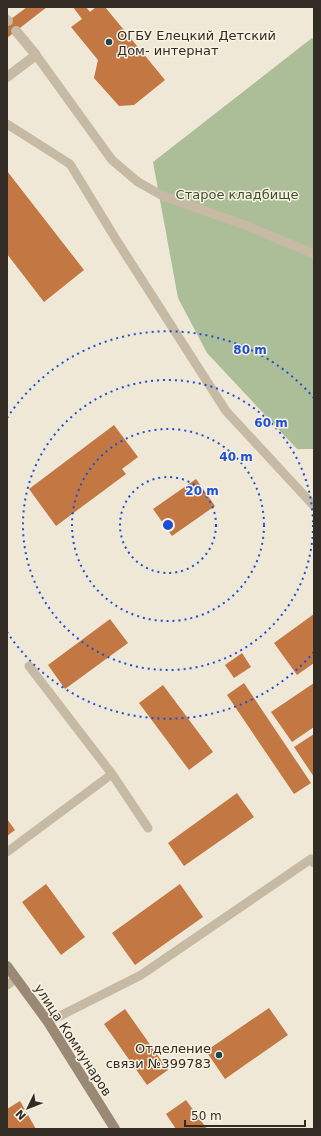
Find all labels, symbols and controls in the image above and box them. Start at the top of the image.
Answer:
place label: ОГБУ Елецкий Детский Дом- интернат [117,28,276,58]
marker: ОГБУ Елецкий Детский Дом- интернат [104,37,114,47]
park label: Старое кладбище [176,187,298,202]
text: 80 m [233,343,267,357]
text: 60 m [254,416,288,430]
text: 40 m [219,450,253,464]
text: 20 m [185,484,219,498]
centre of rings [161,518,175,532]
street label: улица Коммунаров [31,981,115,1099]
place label: Отделение связи №399783 [106,1041,211,1071]
marker: Отделение связи №399783 [214,1050,224,1060]
north arrow [8,1088,48,1128]
scale bar [185,1102,305,1128]
text: N [13,1107,29,1122]
text: 50 m [191,1109,222,1123]

